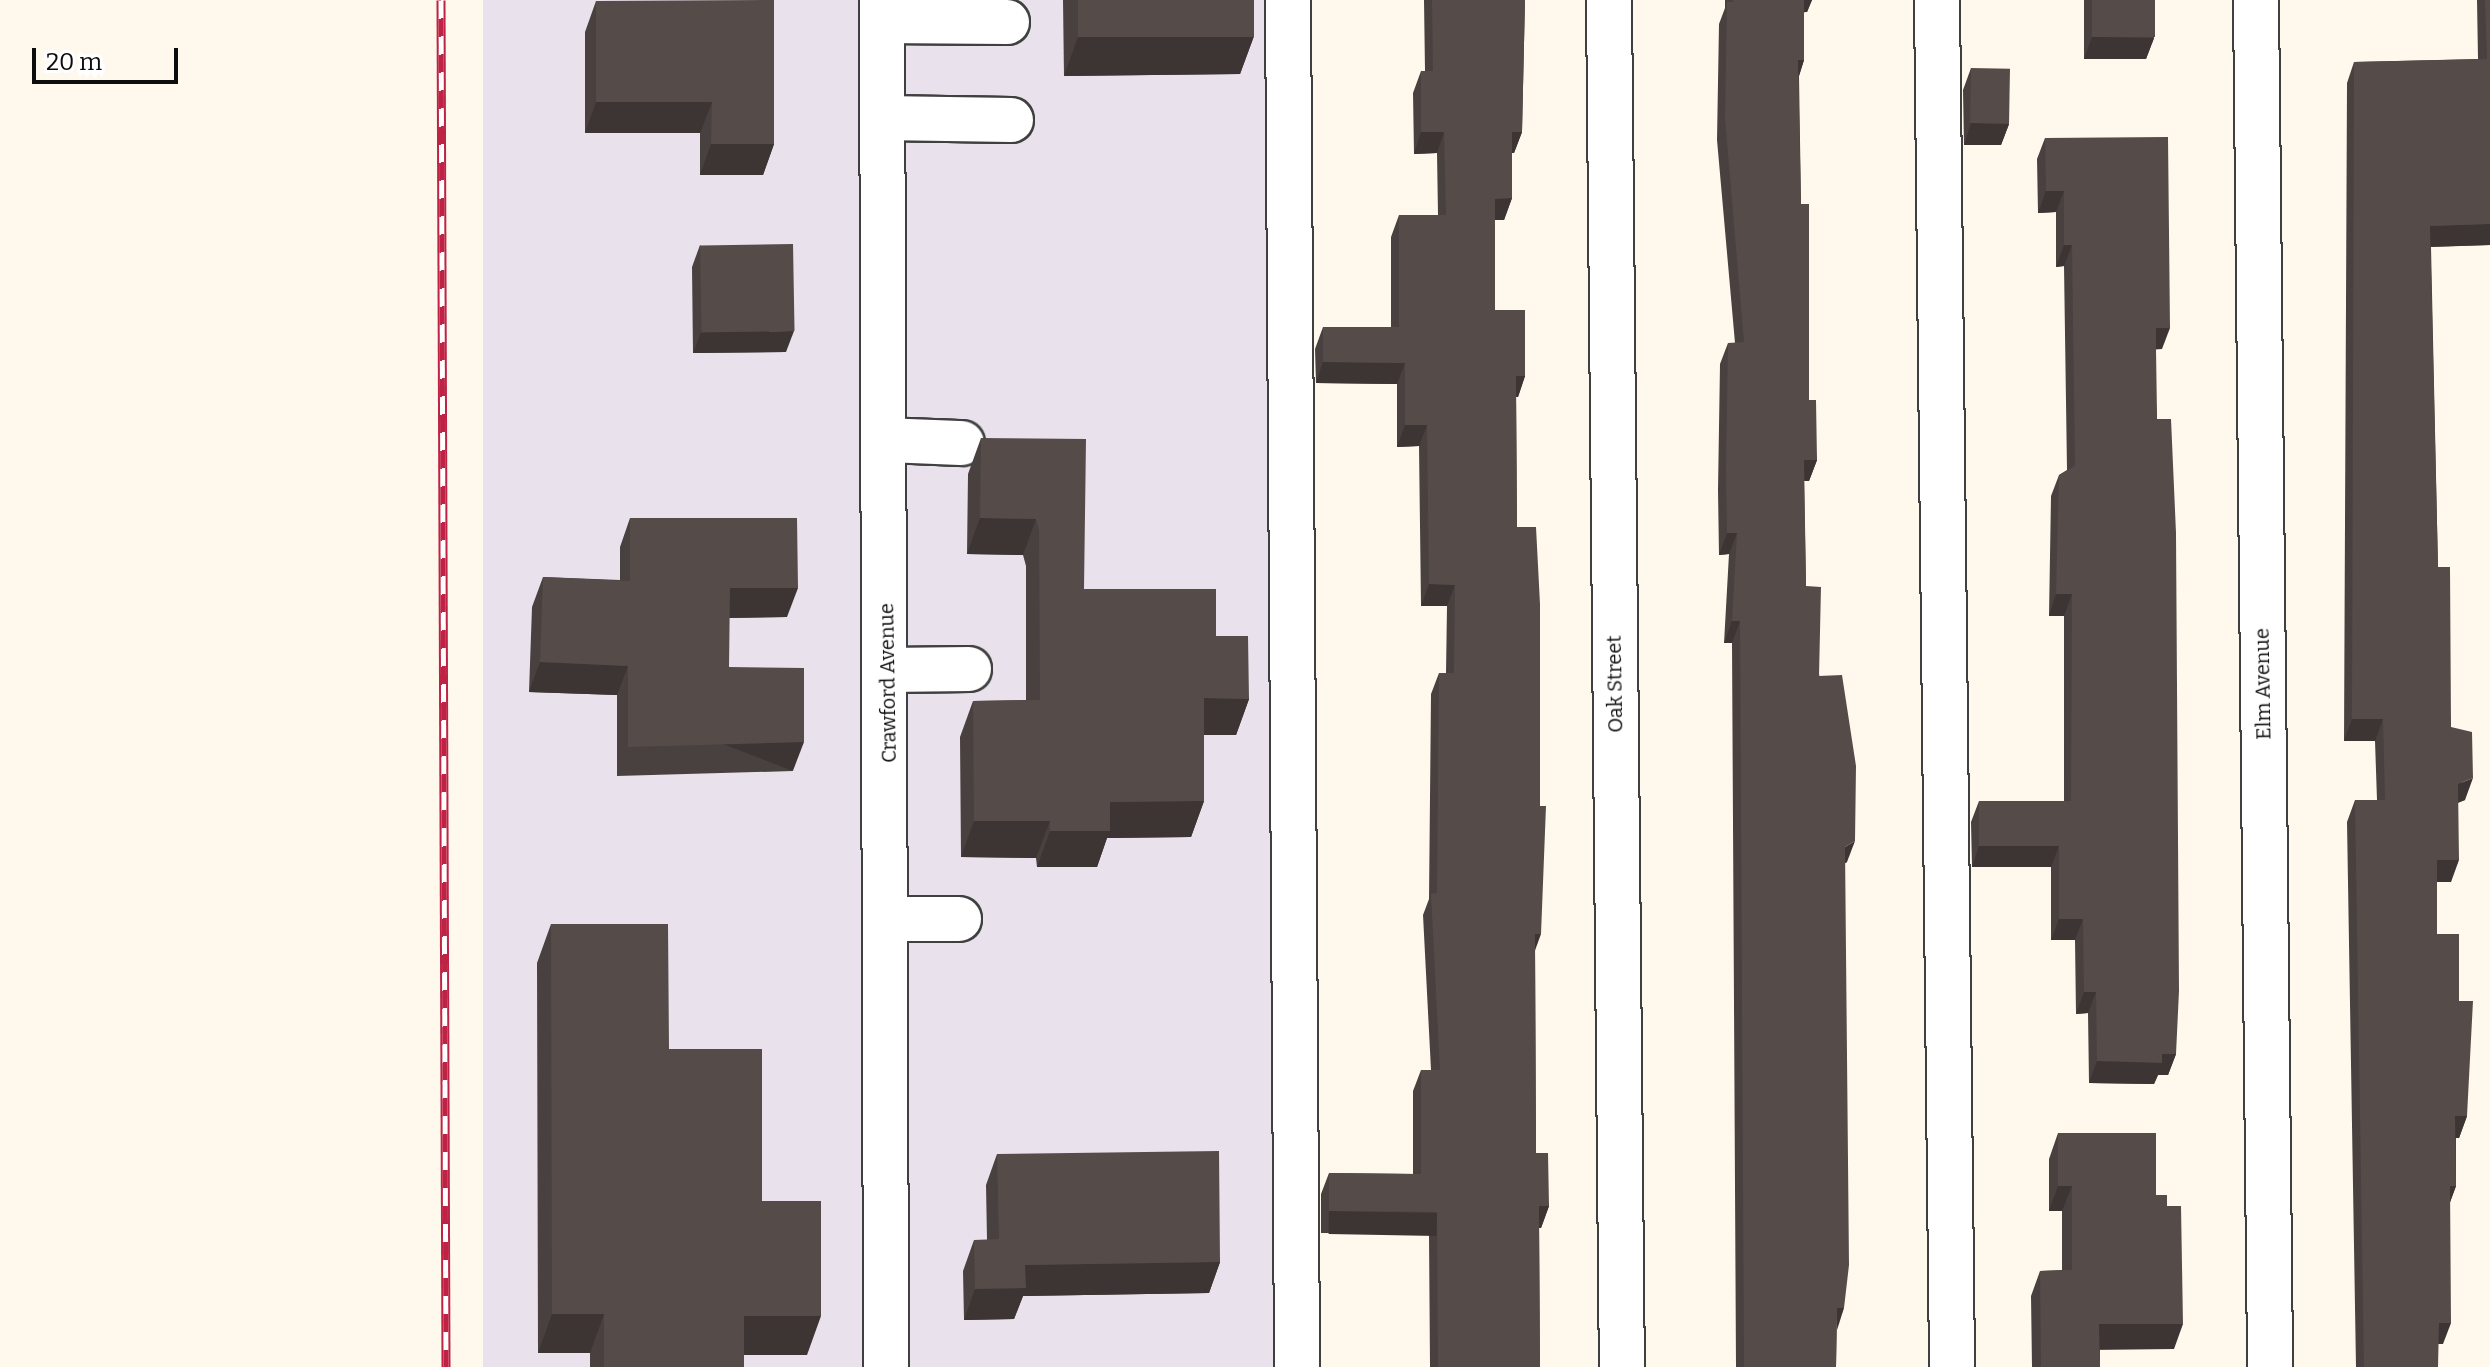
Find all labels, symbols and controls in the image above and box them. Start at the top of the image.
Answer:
scale bar [36,32,182,82]
text: 20 m [46,48,102,76]
street label: Crawford Avenue [875,603,901,763]
street label: Elm Avenue [2250,628,2276,740]
street label: Oak Street [1602,635,1628,733]

